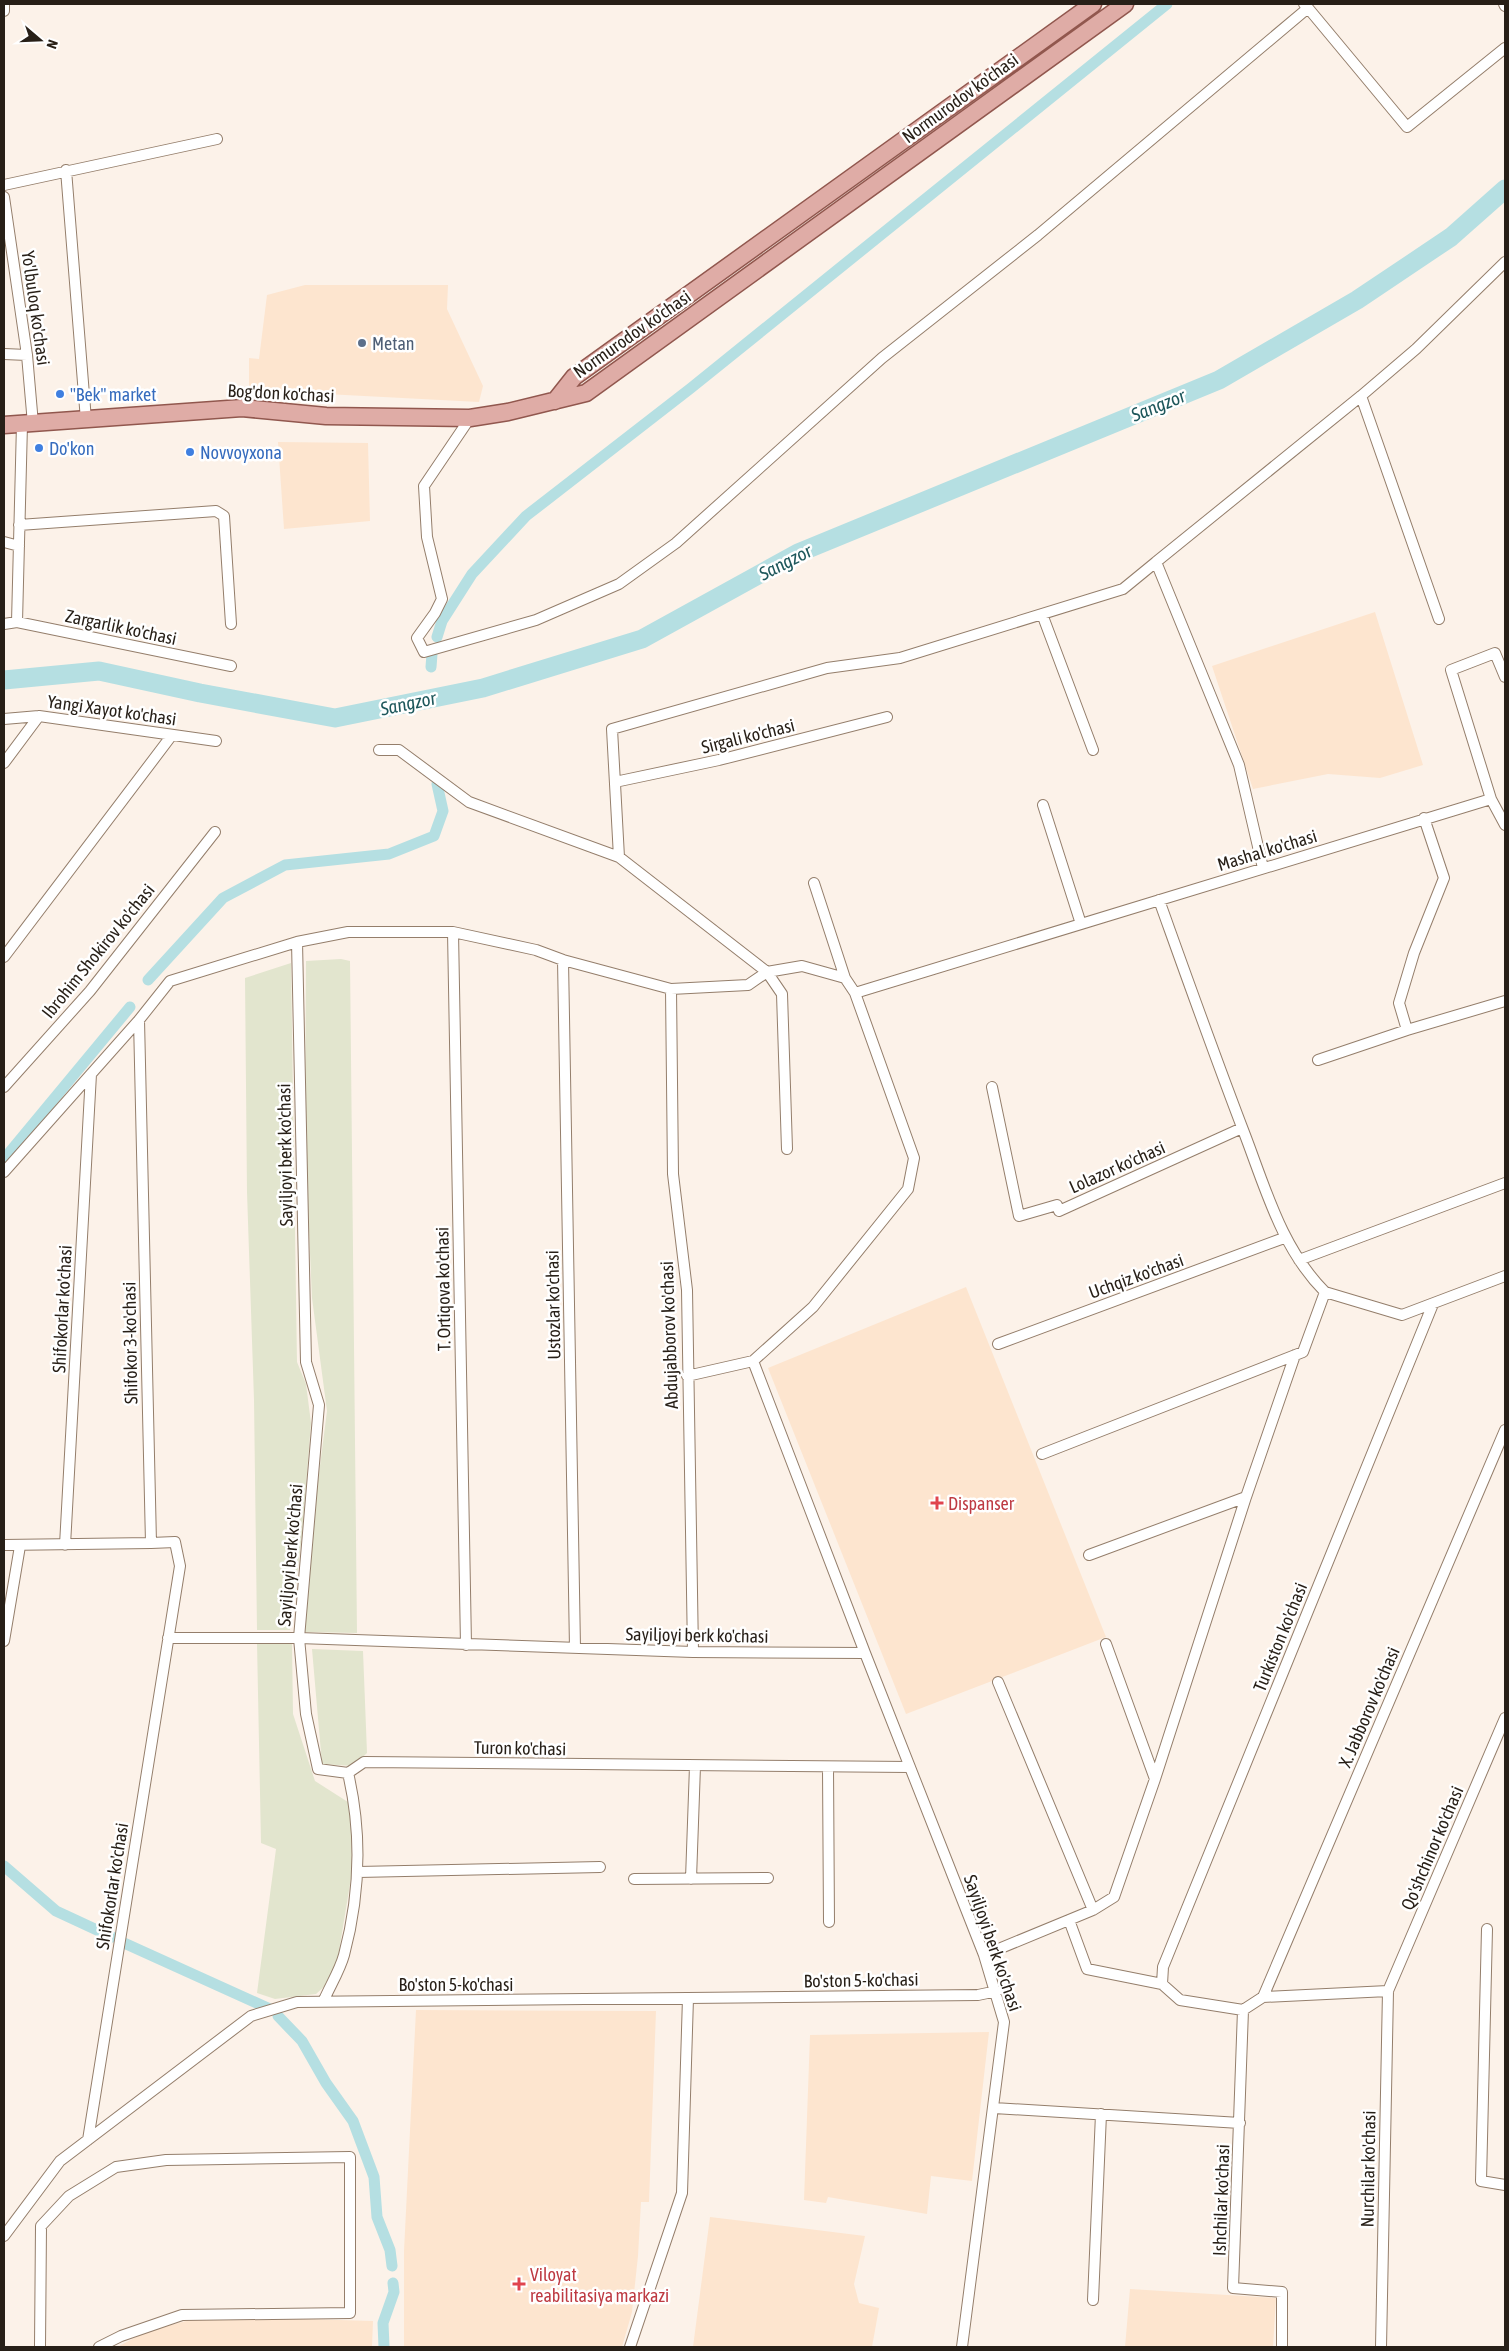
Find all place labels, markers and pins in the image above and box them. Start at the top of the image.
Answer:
place label: Metan [372,333,415,354]
marker: Metan [356,337,368,349]
place label: "Bek" market [70,384,156,405]
marker: "Bek" market [54,388,66,400]
place label: Do'kon [49,438,95,459]
marker: Do'kon [33,442,45,454]
place label: Novvoyxona [200,442,282,463]
marker: Novvoyxona [184,446,196,458]
place label: Dispanser [948,1493,1015,1514]
marker: Dispanser [930,1496,944,1510]
place label: Viloyat reabilitasiya markazi [530,2264,669,2306]
marker: Viloyat reabilitasiya markazi [512,2277,526,2291]

